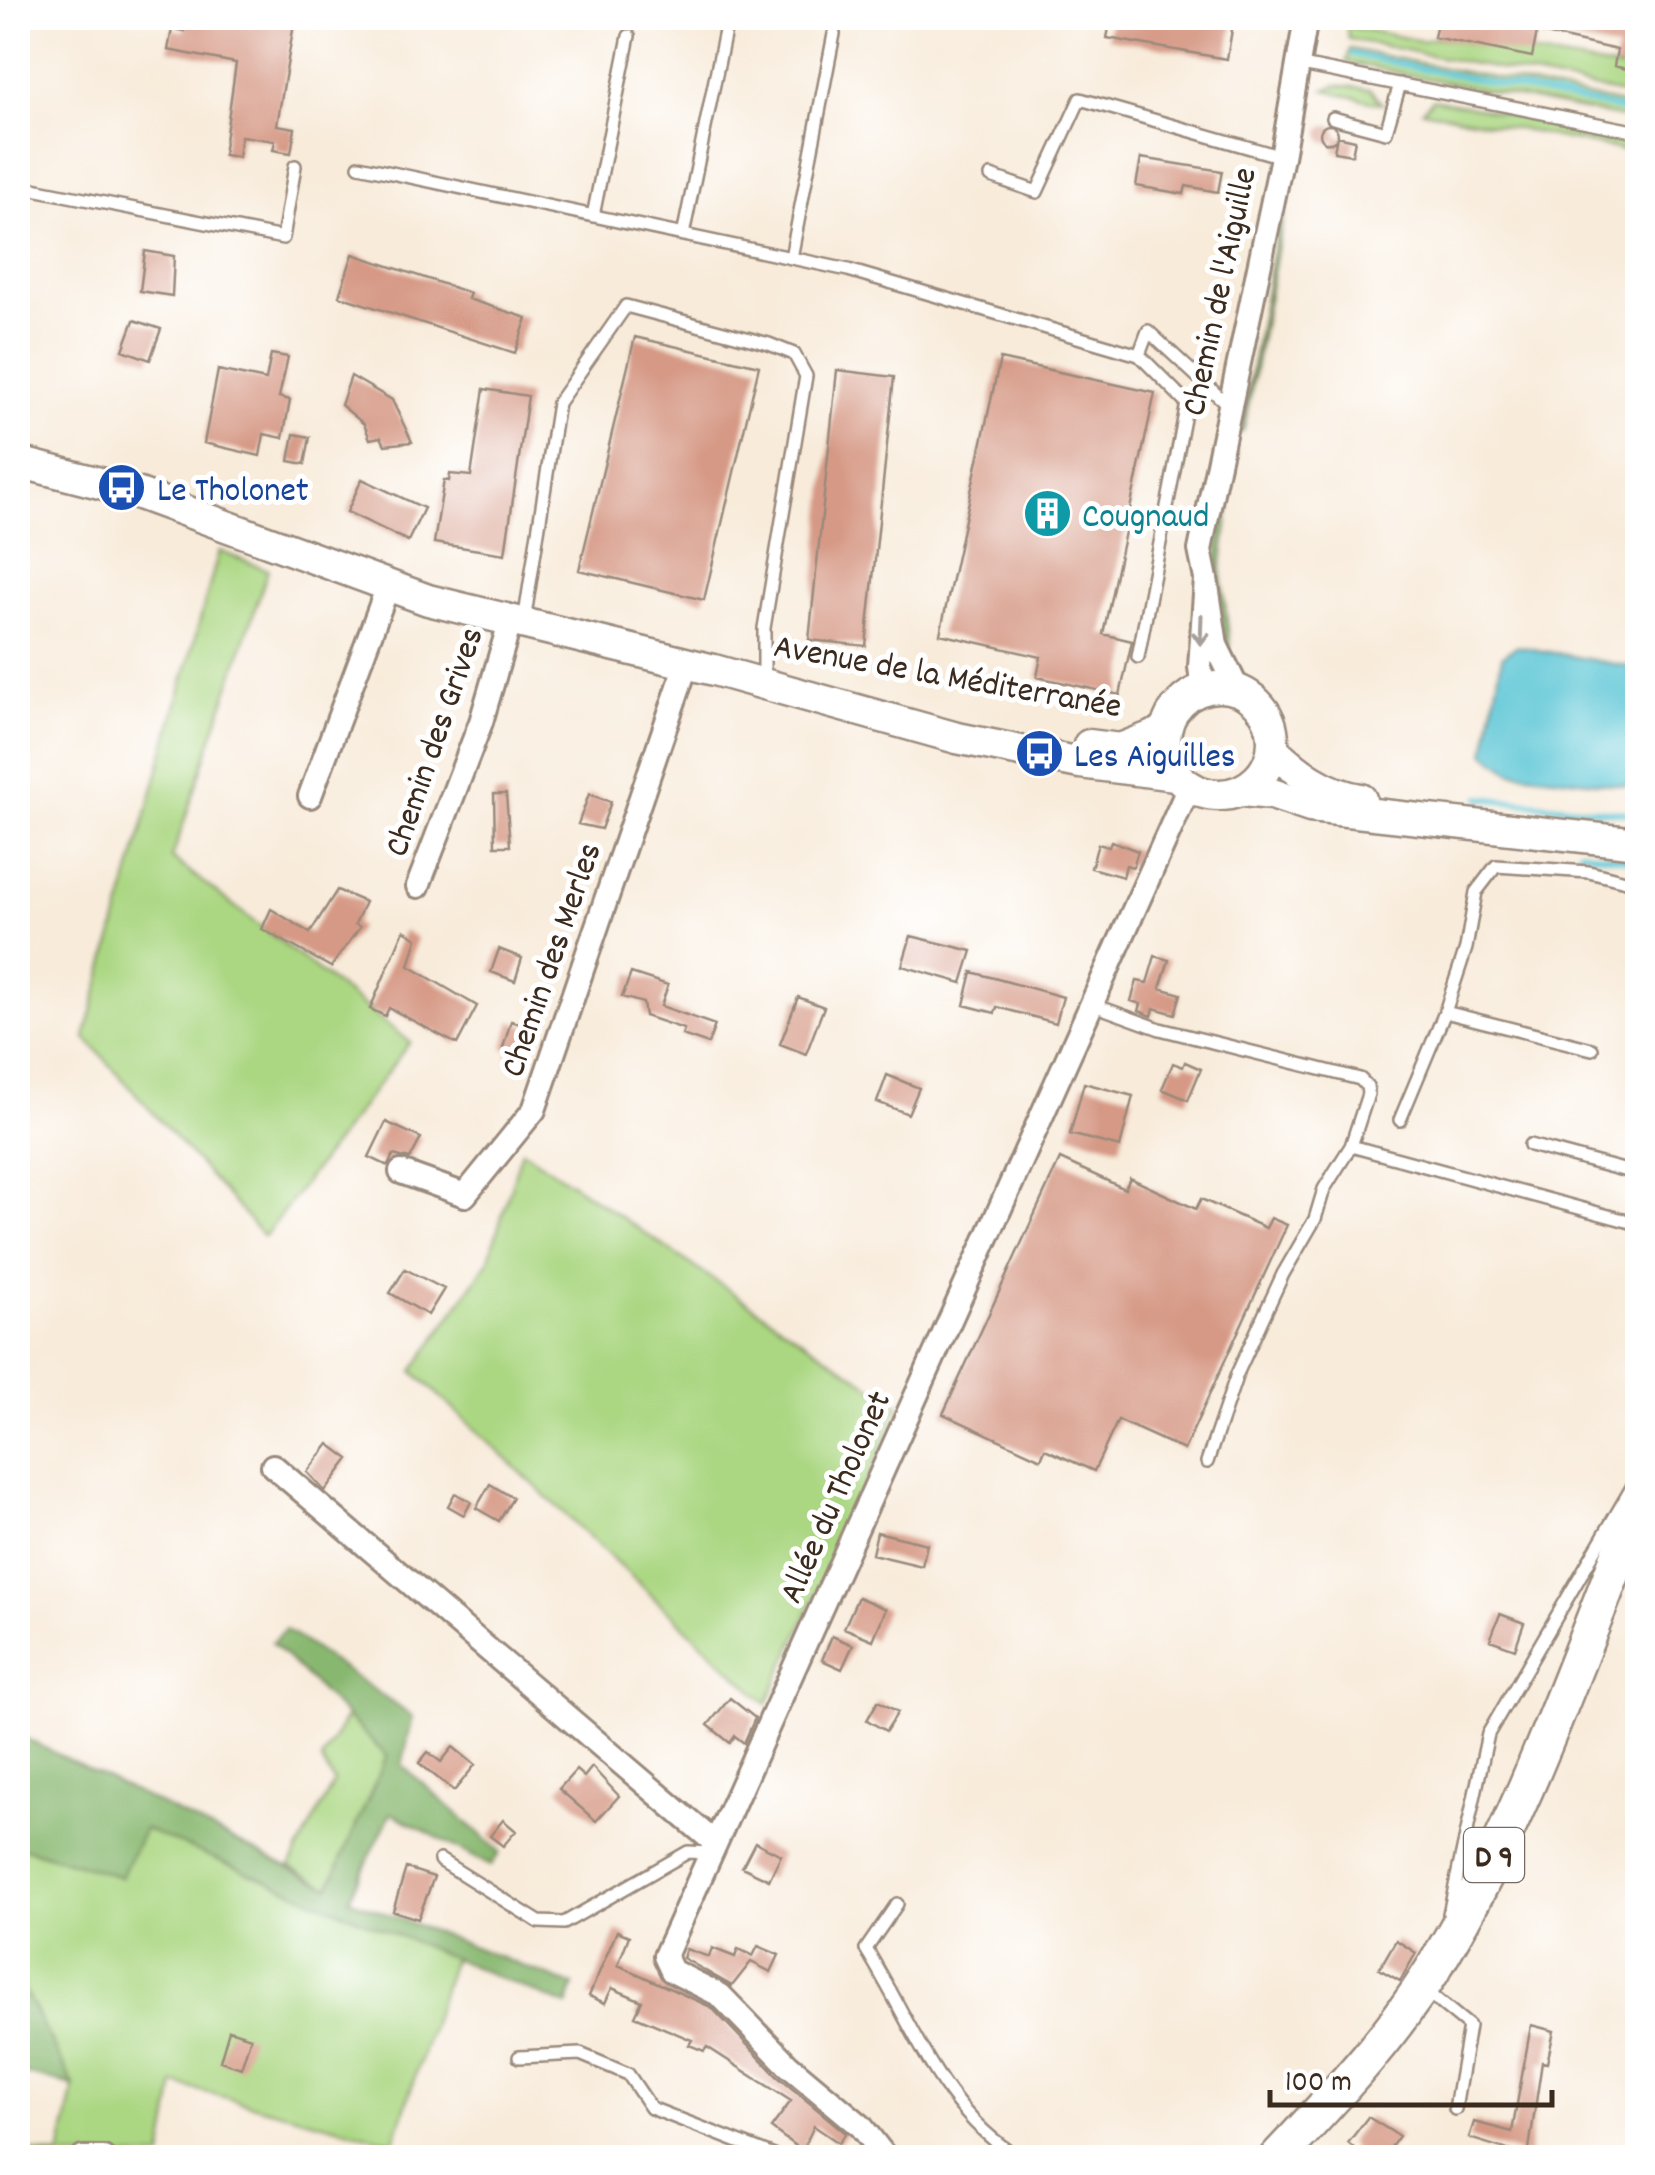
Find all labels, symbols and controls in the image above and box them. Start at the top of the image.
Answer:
street label: Chemin de l'Aiguille [1171,163,1273,421]
bus stop icon: Le Tholonet [96,462,148,514]
place label: Le Tholonet [157,468,309,518]
building icon: Cougnaud [1021,488,1073,540]
place label: Cougnaud [1082,494,1209,544]
one-way arrow [1192,613,1211,646]
street label: Chemin des Grives [374,621,499,864]
street label: Avenue de la Méditerranée [769,624,1125,734]
bus stop icon: Les Aiguilles [1013,728,1065,780]
place label: Les Aiguilles [1074,734,1236,784]
street label: Chemin des Merles [490,837,617,1085]
street label: Allée du Tholonet [768,1384,907,1612]
road number: D 9 [1464,1828,1524,1882]
scale bar [1270,2045,1552,2107]
text: 100 m [1285,2063,1352,2106]

